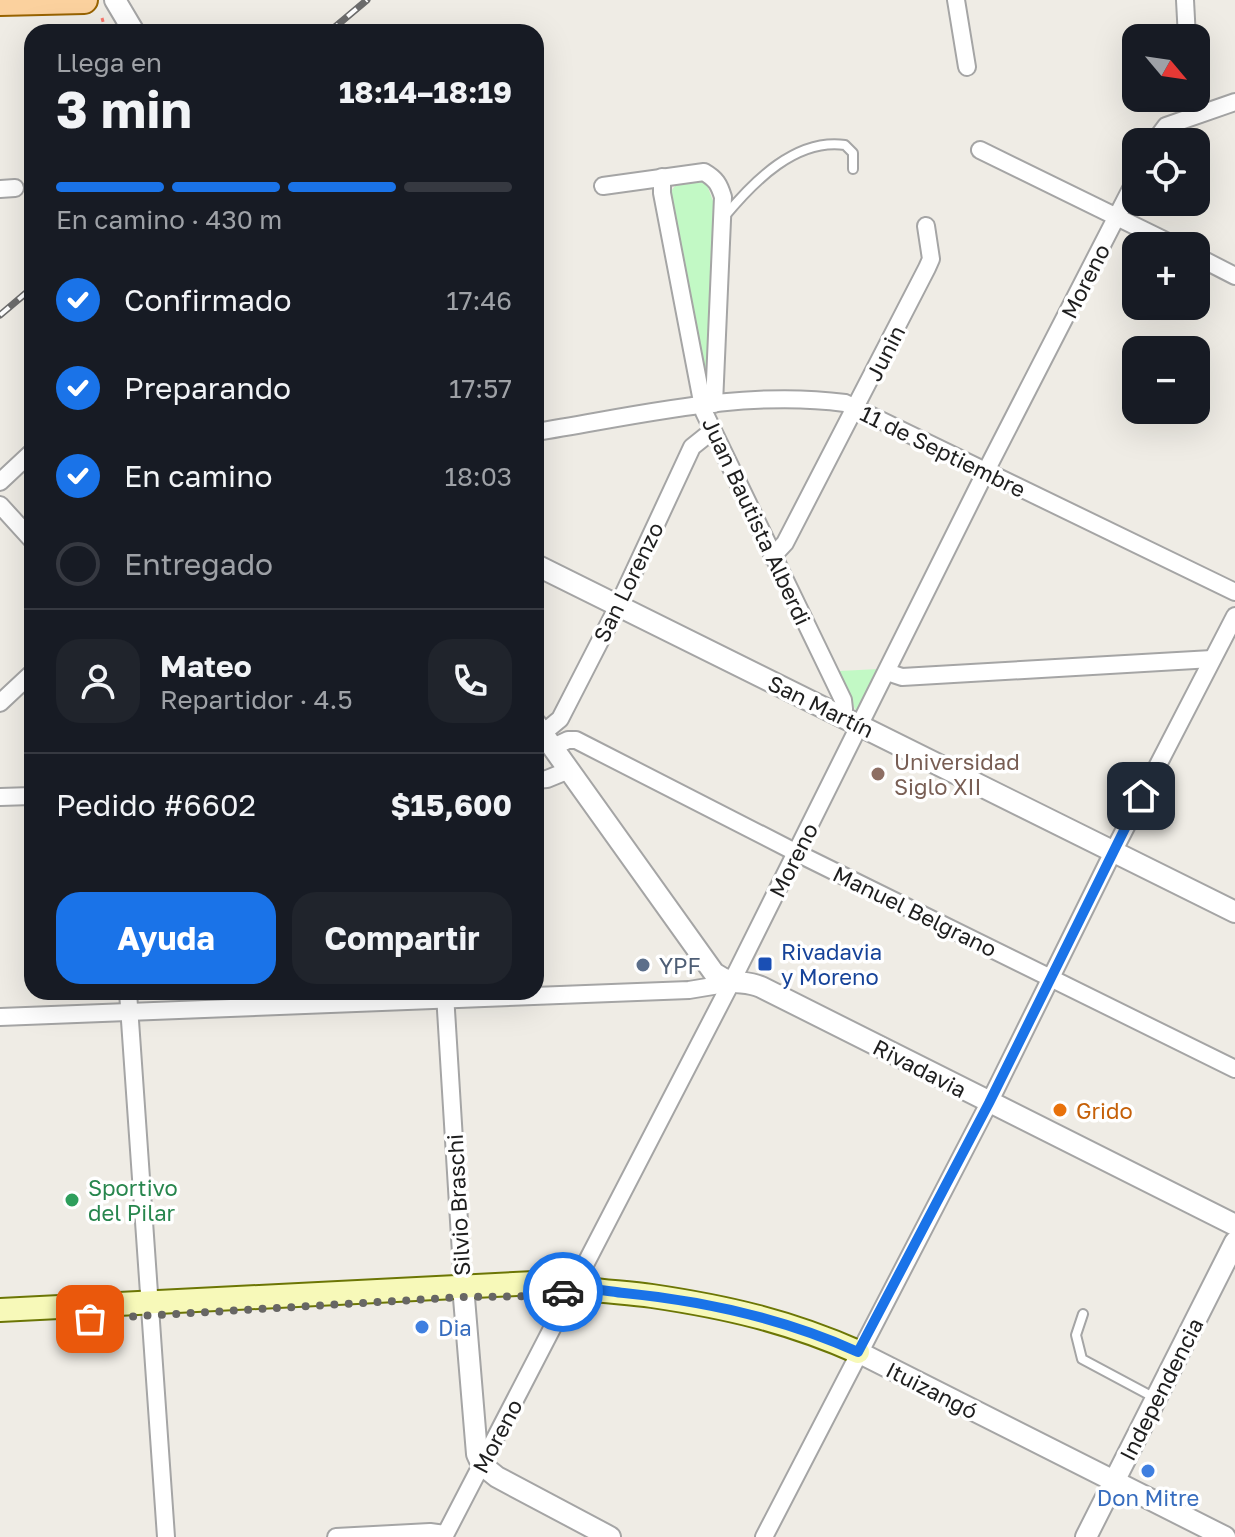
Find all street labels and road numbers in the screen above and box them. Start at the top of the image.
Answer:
street label: Moreno [1055,239,1115,323]
street label: Junin [860,321,910,385]
street label: 11 de Septiembre [856,399,1030,503]
street label: Juan Bautista Alberdi [697,413,817,629]
street label: San Lorenzo [587,518,669,646]
street label: San Martín [764,669,878,743]
street label: Moreno [763,818,823,902]
street label: Manuel Belgrano [829,860,1001,962]
street label: Rivadavia [869,1033,971,1103]
street label: Silvio Braschi [441,1133,475,1277]
street label: Independencia [1113,1313,1209,1465]
street label: Ituizangó [882,1356,982,1424]
street label: Moreno [466,1394,528,1478]

